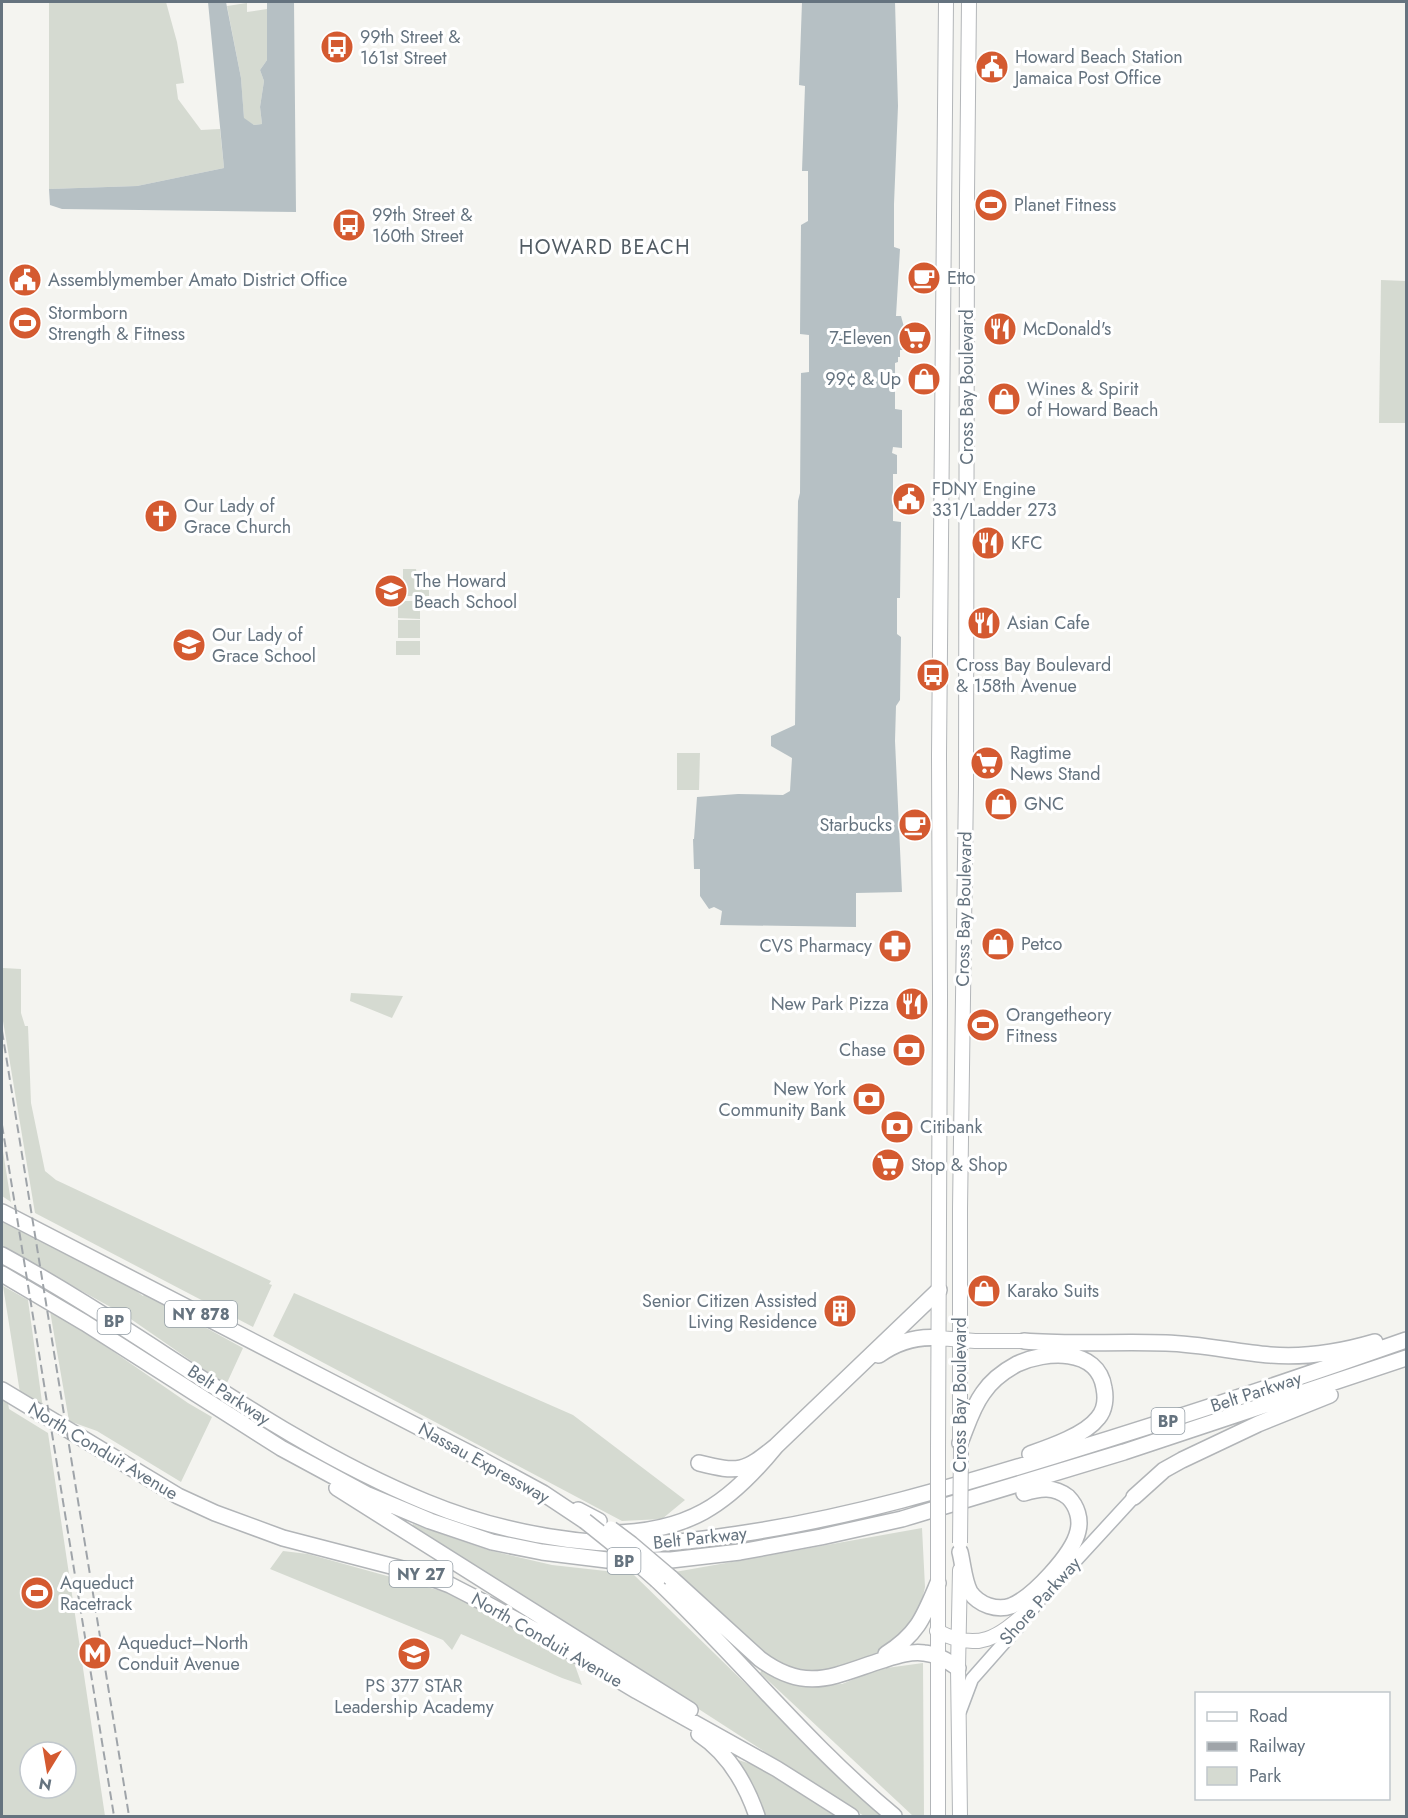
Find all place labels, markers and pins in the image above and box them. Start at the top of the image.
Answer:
place label: 99th Street & 161st Street [360,24,460,71]
bus stop icon: 99th Street & 161st Street [319,29,355,65]
place label: Howard Beach Station Jamaica Post Office [1013,44,1183,91]
public building icon: Howard Beach Station Jamaica Post Office [974,49,1010,85]
sports icon: Planet Fitness [973,187,1009,223]
place label: Planet Fitness [1014,192,1116,218]
place label: 99th Street & 160th Street [372,202,472,249]
bus stop icon: 99th Street & 160th Street [331,207,367,243]
cafe icon: Etto [906,260,942,296]
public building icon: Assemblymember Amato District Office [7,262,43,298]
place label: Etto [947,265,976,291]
place label: Assemblymember Amato District Office [48,267,347,293]
place label: Stormborn Strength & Fitness [48,300,185,347]
sports icon: Stormborn Strength & Fitness [7,305,43,341]
restaurant icon: McDonald's [982,311,1018,347]
place label: McDonald's [1023,316,1111,342]
supermarket icon: 7-Eleven [897,320,933,356]
place label: 7-Eleven [829,325,892,351]
shop icon: 99¢ & Up [906,361,942,397]
place label: 99¢ & Up [825,366,901,392]
place label: Wines & Spirit of Howard Beach [1027,376,1159,423]
shop icon: Wines & Spirit of Howard Beach [986,381,1022,417]
place label: FDNY Engine 331/Ladder 273 [932,476,1057,523]
public building icon: FDNY Engine 331/Ladder 273 [891,481,927,517]
place label: Our Lady of Grace Church [184,493,291,540]
church icon: Our Lady of Grace Church [143,498,179,534]
restaurant icon: KFC [970,525,1006,561]
place label: KFC [1011,530,1043,556]
place label: The Howard Beach School [414,568,517,615]
school or university icon: The Howard Beach School [373,573,409,609]
restaurant icon: Asian Cafe [966,605,1002,641]
place label: Asian Cafe [1007,610,1090,636]
place label: Our Lady of Grace School [212,622,316,669]
school or university icon: Our Lady of Grace School [171,627,207,663]
place label: Cross Bay Boulevard & 158th Avenue [956,652,1111,699]
bus stop icon: Cross Bay Boulevard & 158th Avenue [915,657,951,693]
place label: Ragtime News Stand [1010,740,1100,787]
supermarket icon: Ragtime News Stand [969,745,1005,781]
shop icon: GNC [983,786,1019,822]
place label: GNC [1024,791,1064,817]
cafe icon: Starbucks [897,807,933,843]
place label: Starbucks [819,812,892,838]
shop icon: Petco [980,926,1016,962]
pharmacy icon: CVS Pharmacy [877,928,913,964]
place label: Petco [1021,931,1063,957]
place label: CVS Pharmacy [759,933,872,959]
restaurant icon: New Park Pizza [894,986,930,1022]
place label: New Park Pizza [771,991,889,1017]
place label: Orangetheory Fitness [1006,1002,1112,1049]
sports icon: Orangetheory Fitness [965,1007,1001,1043]
bank icon: Chase [891,1032,927,1068]
place label: Chase [839,1037,886,1063]
place label: New York Community Bank [718,1076,846,1123]
bank icon: New York Community Bank [851,1081,887,1117]
bank icon: Citibank [879,1109,915,1145]
place label: Citibank [920,1114,982,1140]
supermarket icon: Stop & Shop [870,1147,906,1183]
place label: Stop & Shop [911,1152,1008,1178]
shop icon: Karako Suits [966,1273,1002,1309]
place label: Karako Suits [1007,1278,1099,1304]
place label: Senior Citizen Assisted Living Residence [642,1288,817,1335]
building icon: Senior Citizen Assisted Living Residence [822,1293,858,1329]
place label: Aqueduct Racetrack [60,1570,134,1617]
sports icon: Aqueduct Racetrack [19,1575,55,1611]
place label: Aqueduct–North Conduit Avenue [118,1630,249,1677]
metro station icon: Aqueduct–North Conduit Avenue [77,1635,113,1671]
school or university icon: PS 377 STAR Leadership Academy [396,1636,432,1672]
place label: PS 377 STAR Leadership Academy [334,1673,494,1720]

